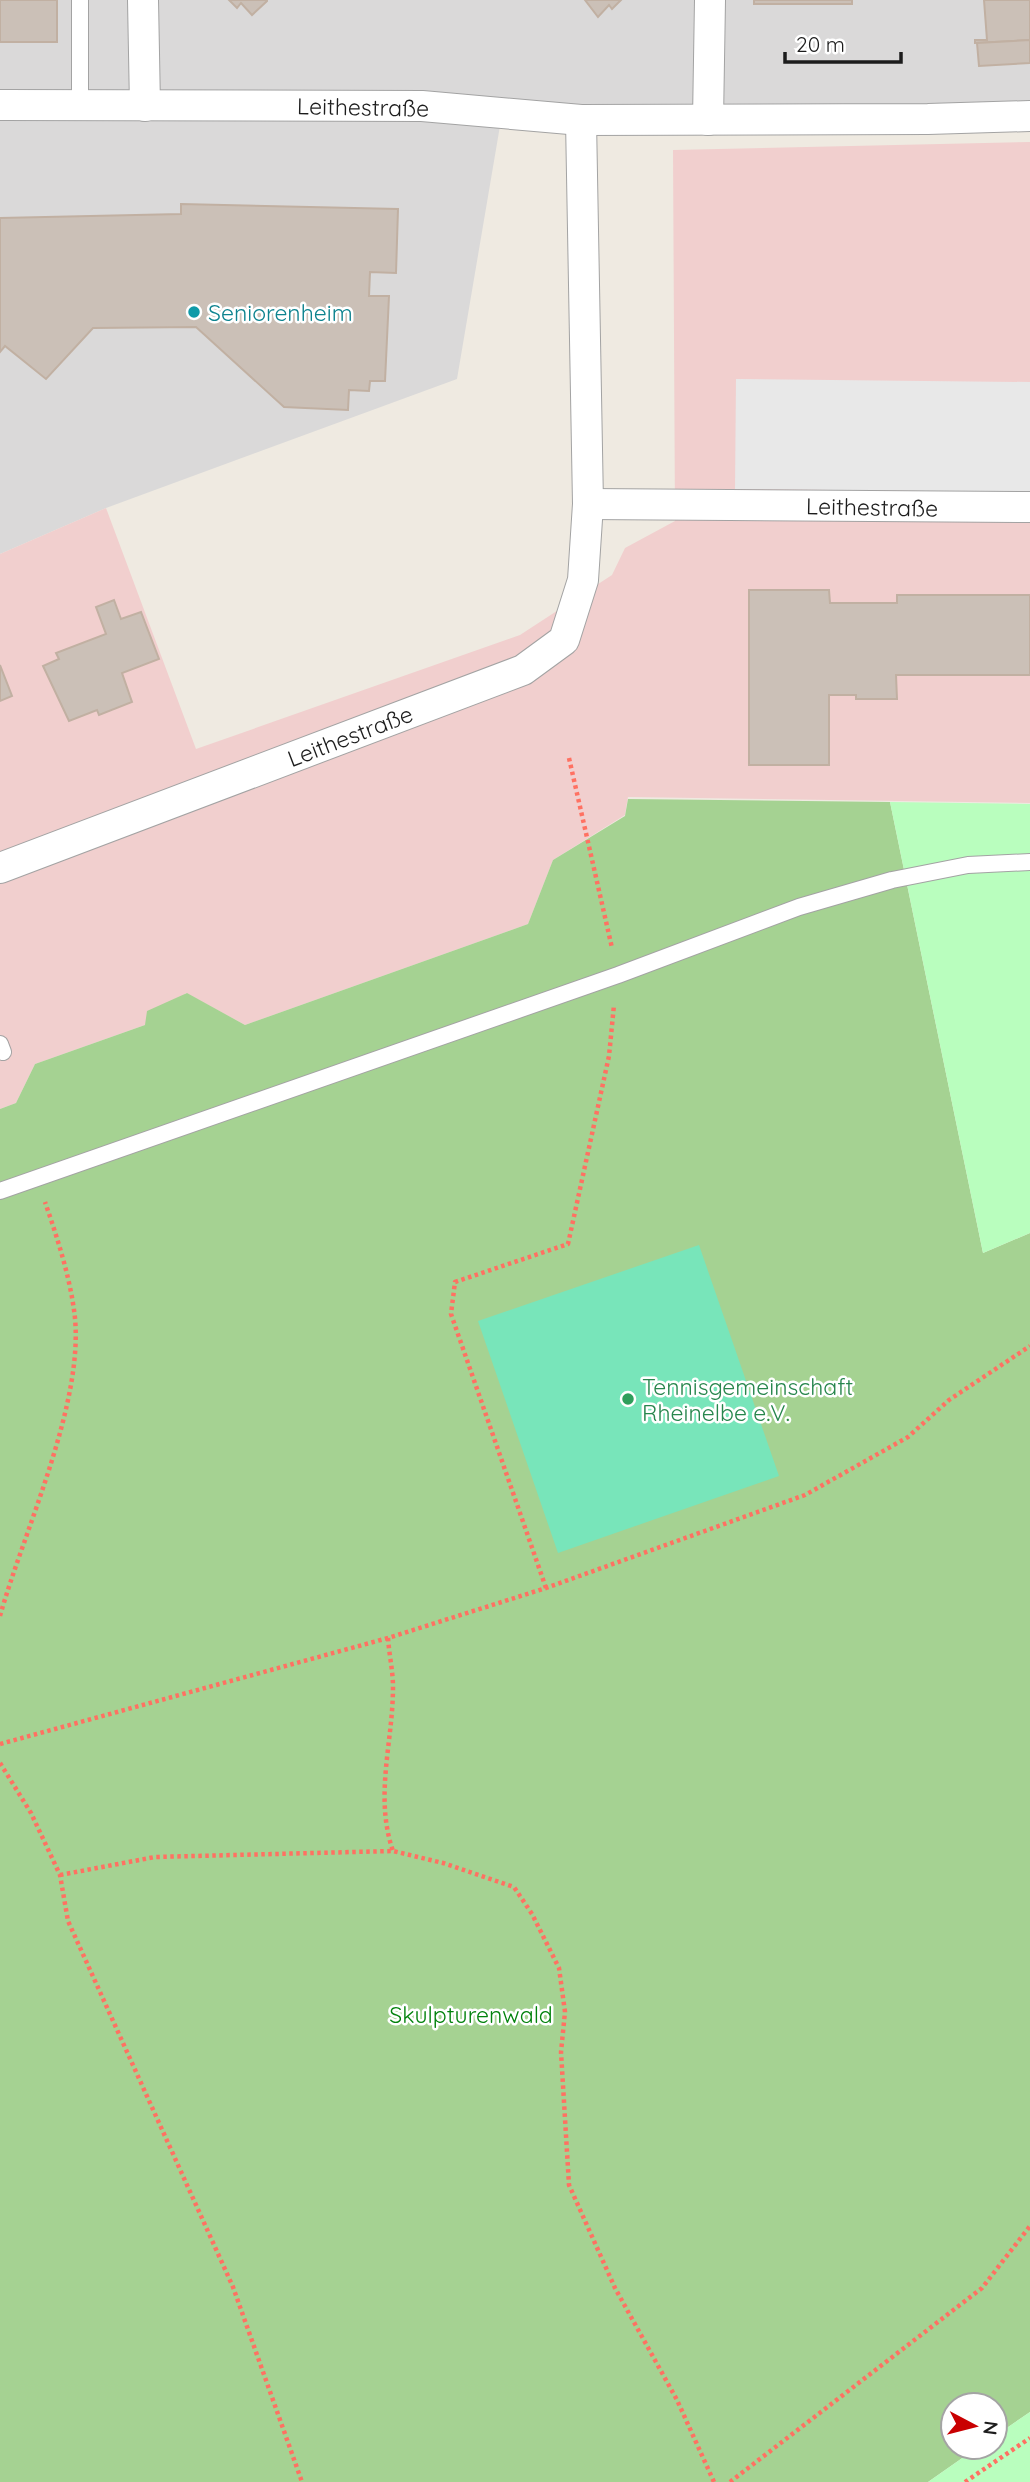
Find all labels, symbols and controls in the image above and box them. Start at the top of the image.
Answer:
scale bar [785,21,900,65]
text: 20 m [796,31,845,57]
street label: Leithestraße [297,91,429,123]
place label: Seniorenheim [208,298,353,327]
marker: Seniorenheim [186,304,202,320]
street label: Leithestraße [806,491,938,523]
street label: Leithestraße [283,699,417,773]
place label: Tennisgemeinschaft Rheinelbe e.V. [642,1372,854,1427]
marker: Tennisgemeinschaft Rheinelbe e.V. [620,1391,636,1407]
park label: Skulpturenwald [389,2000,553,2029]
north arrow [939,2391,1009,2461]
text: N [978,2420,1004,2436]

